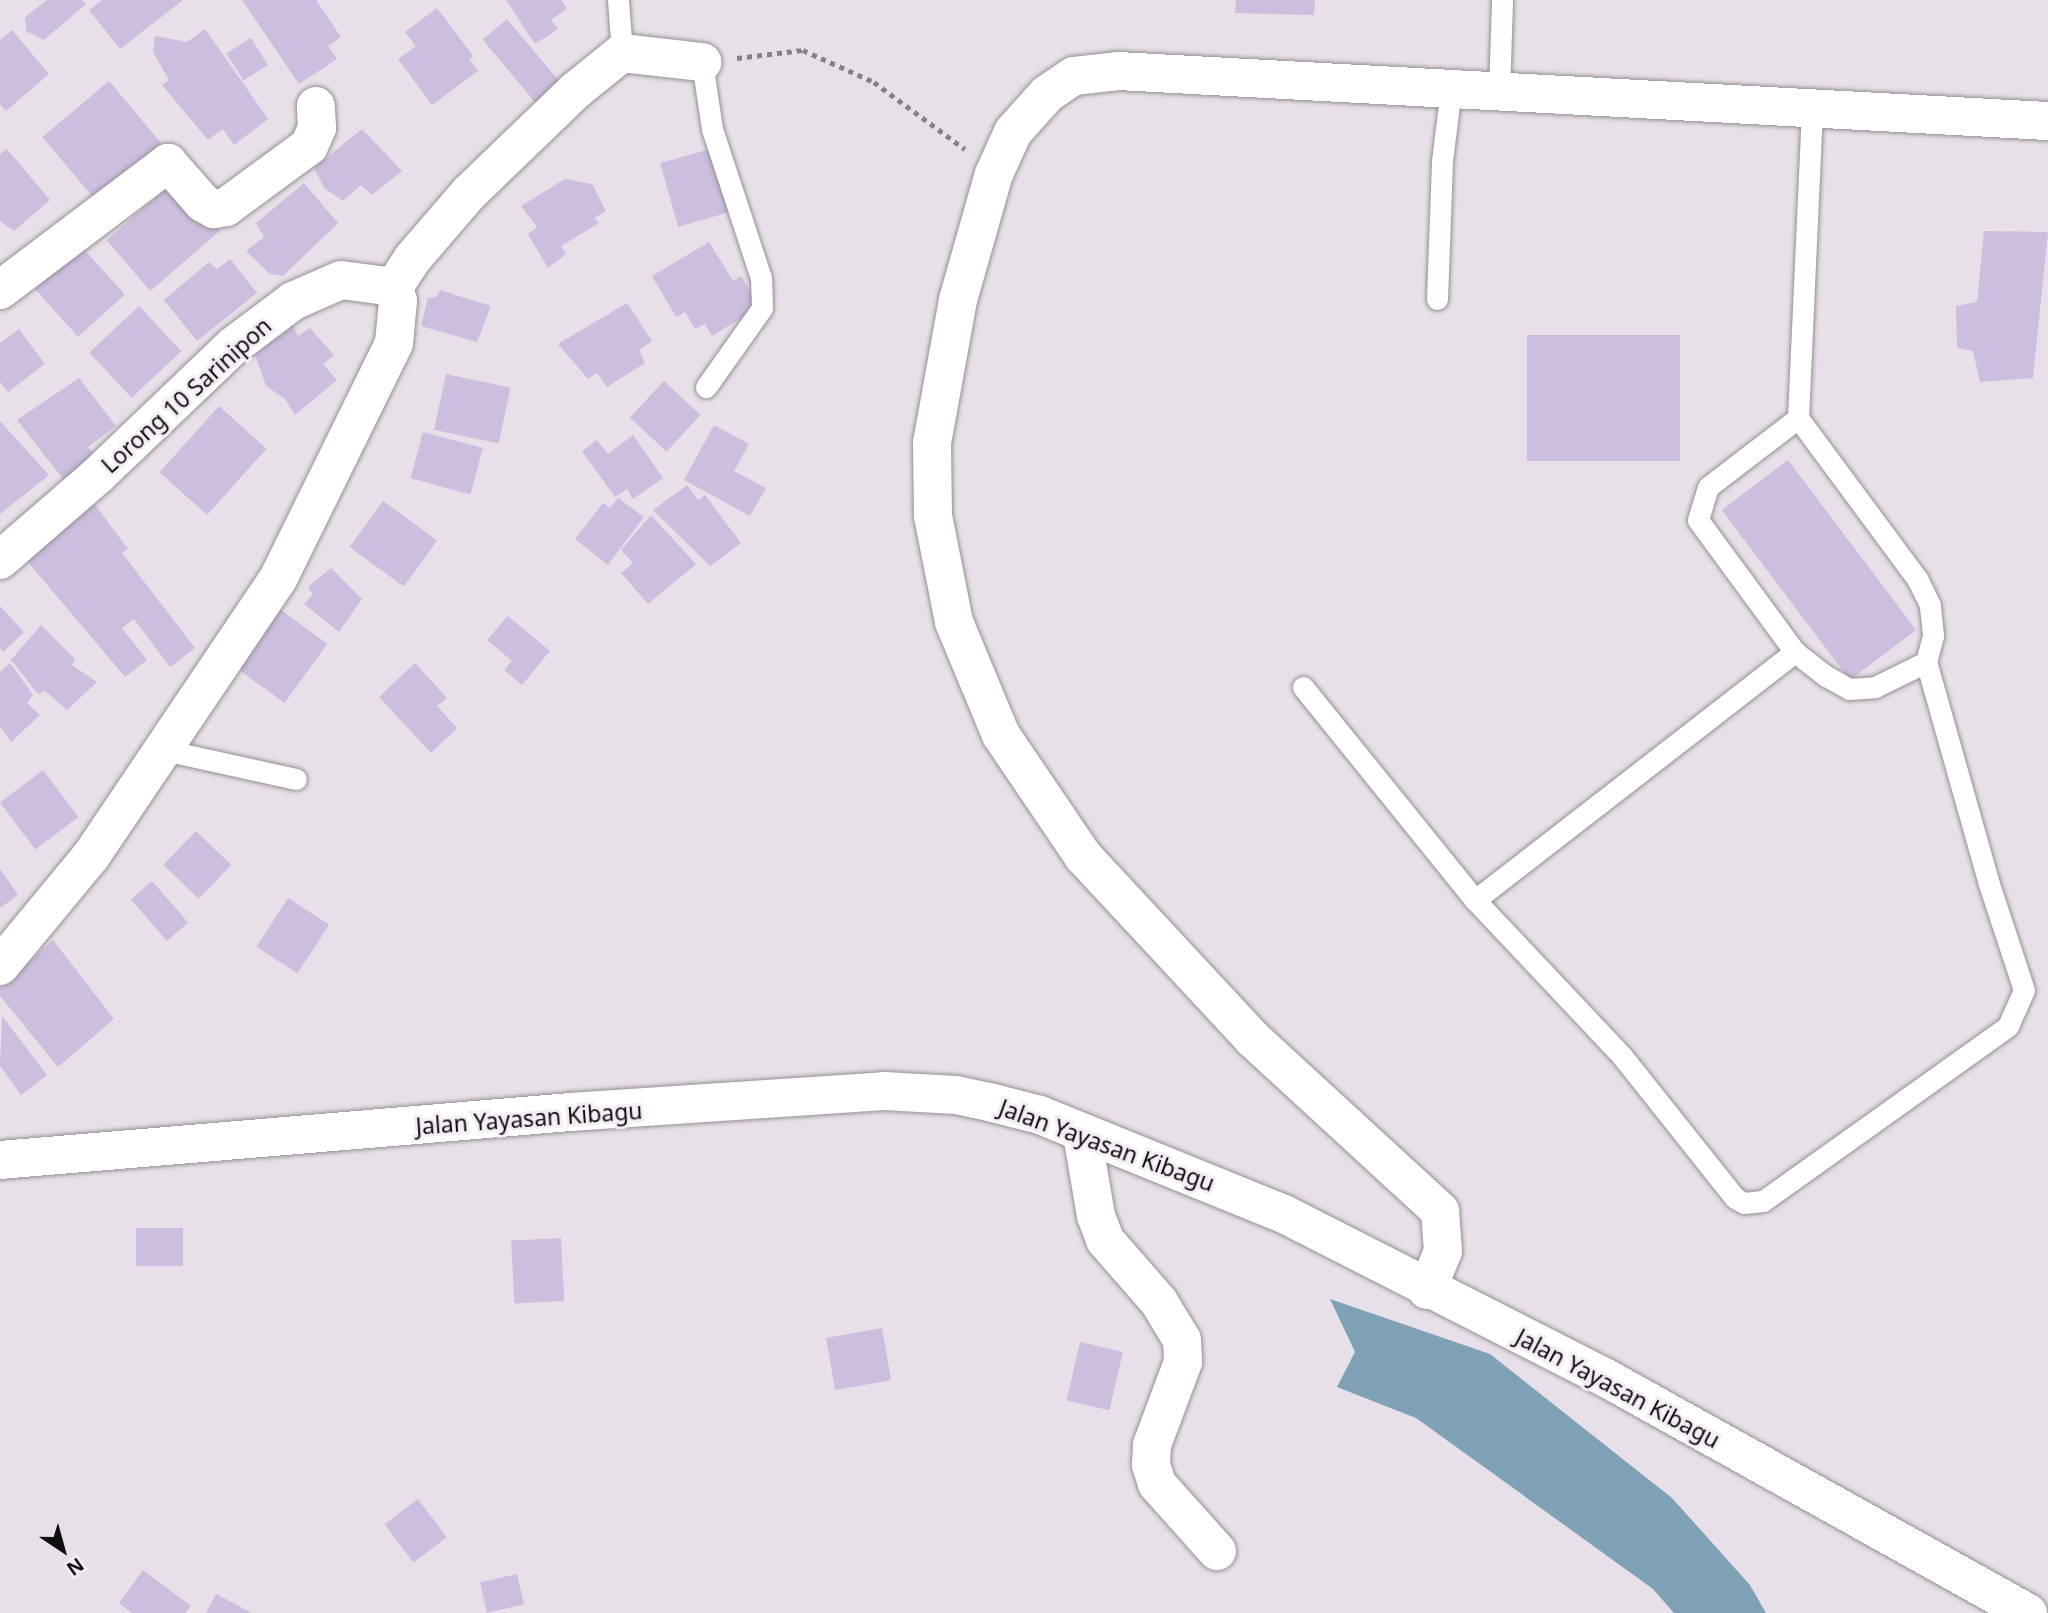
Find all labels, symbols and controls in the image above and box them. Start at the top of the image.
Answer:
street label: Lorong 10 Sarinipon [95,311,277,479]
street label: Jalan Yayasan Kibagu [995,1093,1219,1197]
street label: Jalan Yayasan Kibagu [415,1096,643,1140]
street label: Jalan Yayasan Kibagu [1511,1322,1725,1454]
north arrow [28,1515,98,1585]
text: N [61,1552,89,1582]

